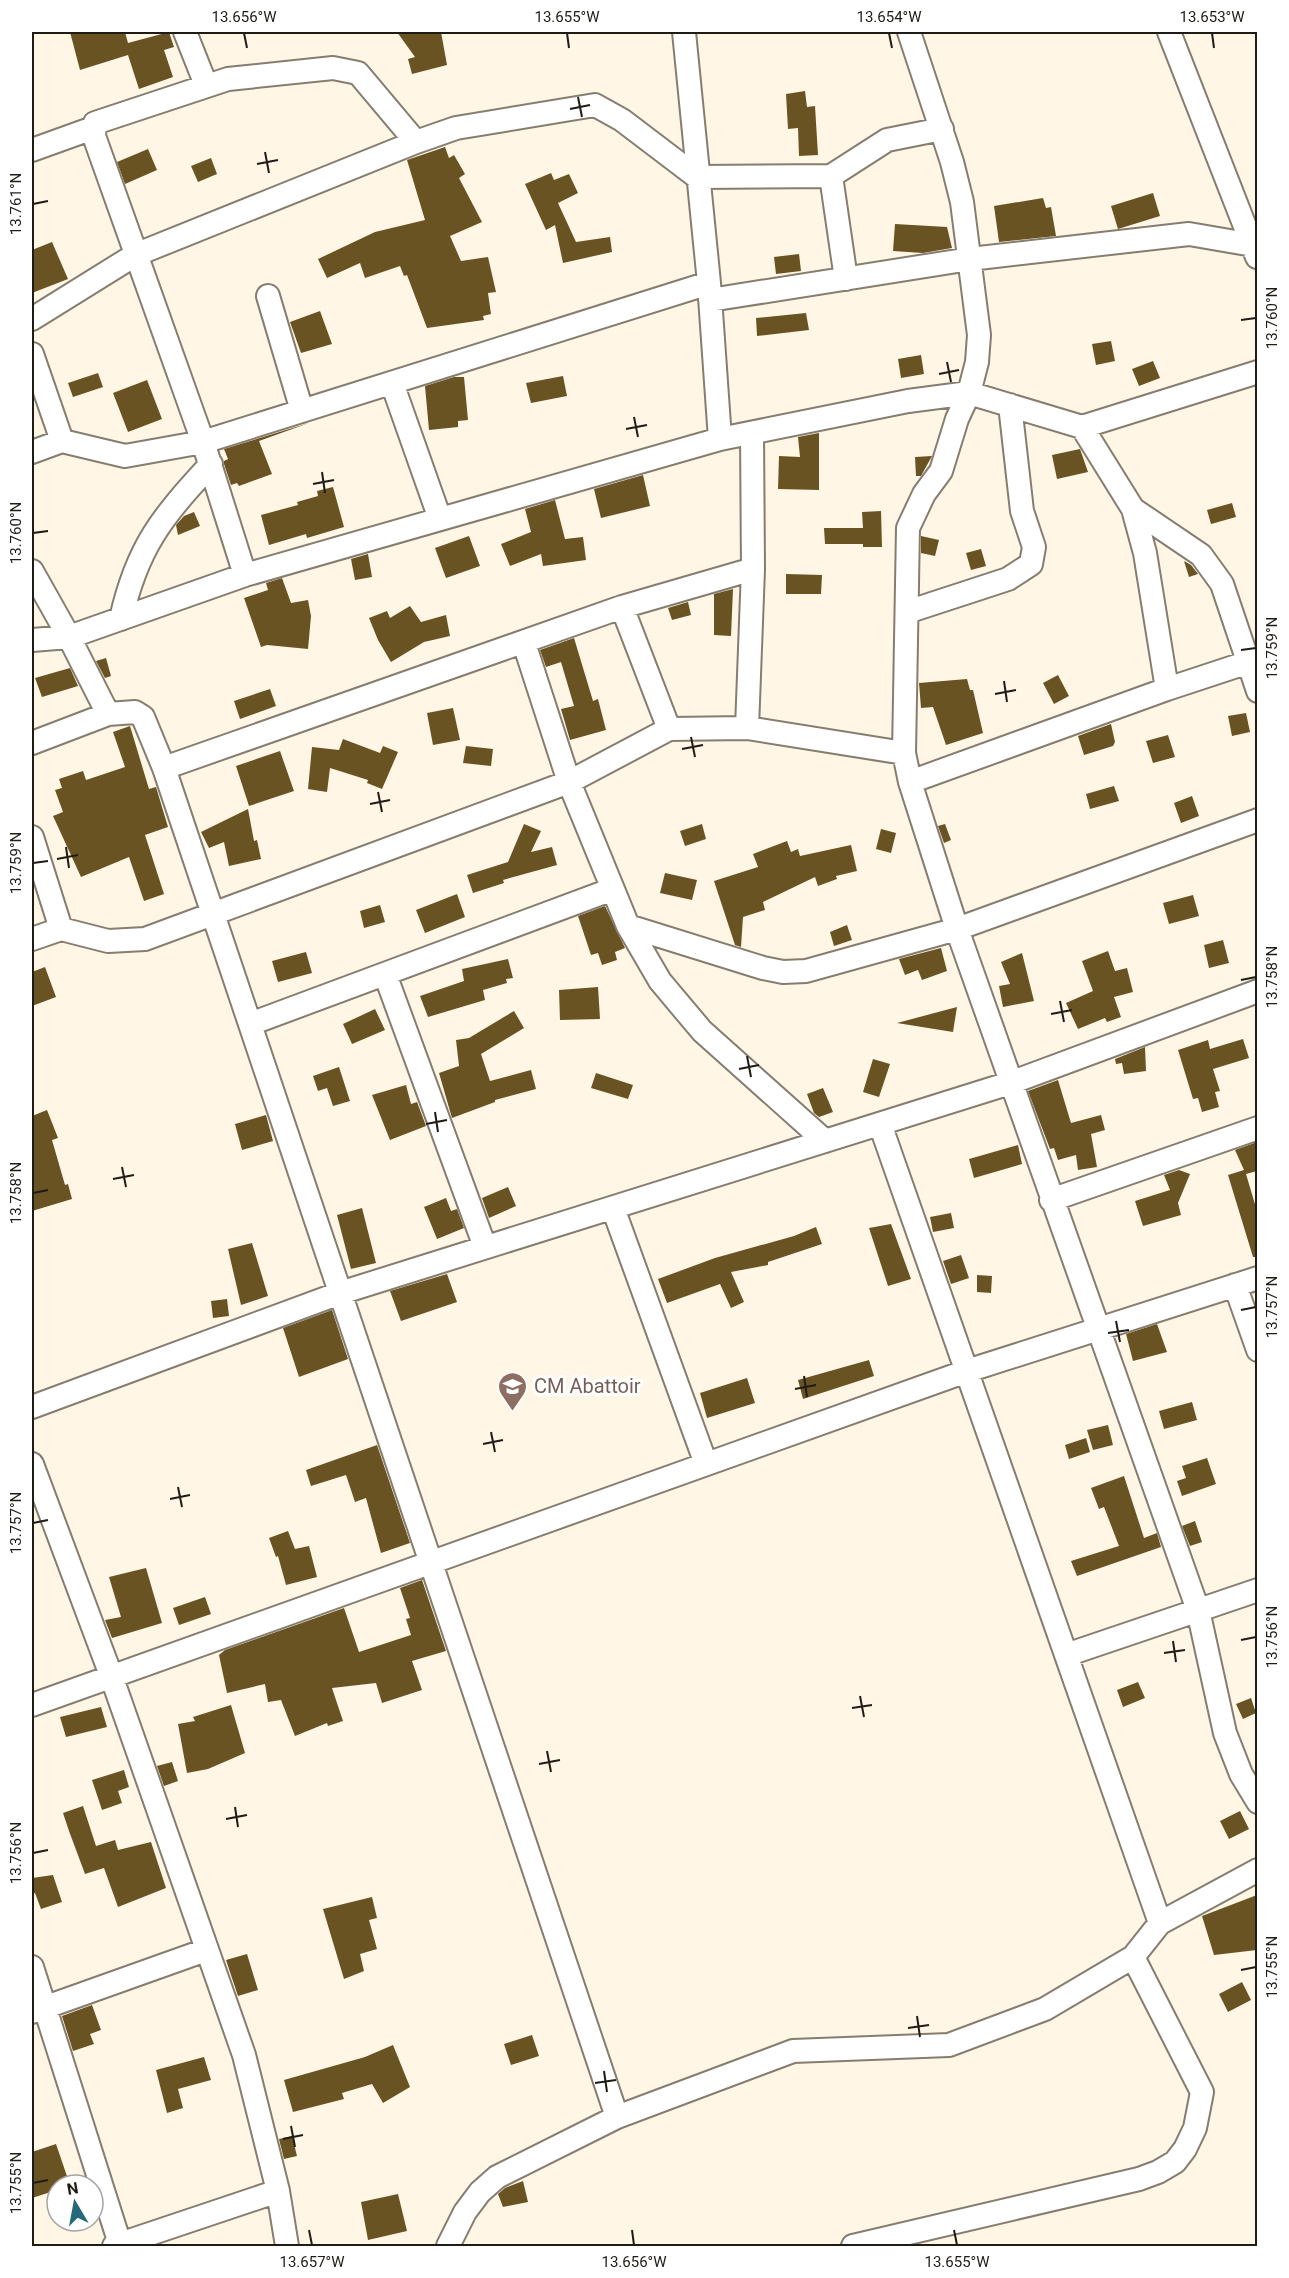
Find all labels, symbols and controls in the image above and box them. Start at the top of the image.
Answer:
text: 13.656°W [211,8,277,26]
text: 13.655°W [534,8,600,26]
text: 13.654°W [856,8,922,26]
text: 13.653°W [1179,8,1245,26]
text: 13.761°N [7,173,25,235]
text: 13.760°N [1263,287,1281,349]
text: 13.760°N [7,502,25,564]
text: 13.759°N [1263,617,1281,679]
text: 13.759°N [7,832,25,894]
text: 13.758°N [1263,946,1281,1008]
text: 13.758°N [7,1162,25,1224]
text: 13.757°N [1263,1276,1281,1338]
school or university icon: CM Abattoir [497,1370,529,1412]
place label: CM Abattoir [534,1374,641,1398]
text: 13.757°N [7,1492,25,1554]
text: 13.756°N [1263,1606,1281,1668]
text: 13.756°N [7,1822,25,1884]
text: 13.755°N [1263,1936,1281,1998]
text: 13.755°N [7,2152,25,2214]
north arrow [45,2173,105,2233]
text: N [65,2178,80,2199]
text: 13.657°W [279,2253,345,2271]
text: 13.656°W [601,2253,667,2271]
text: 13.655°W [924,2253,990,2271]

